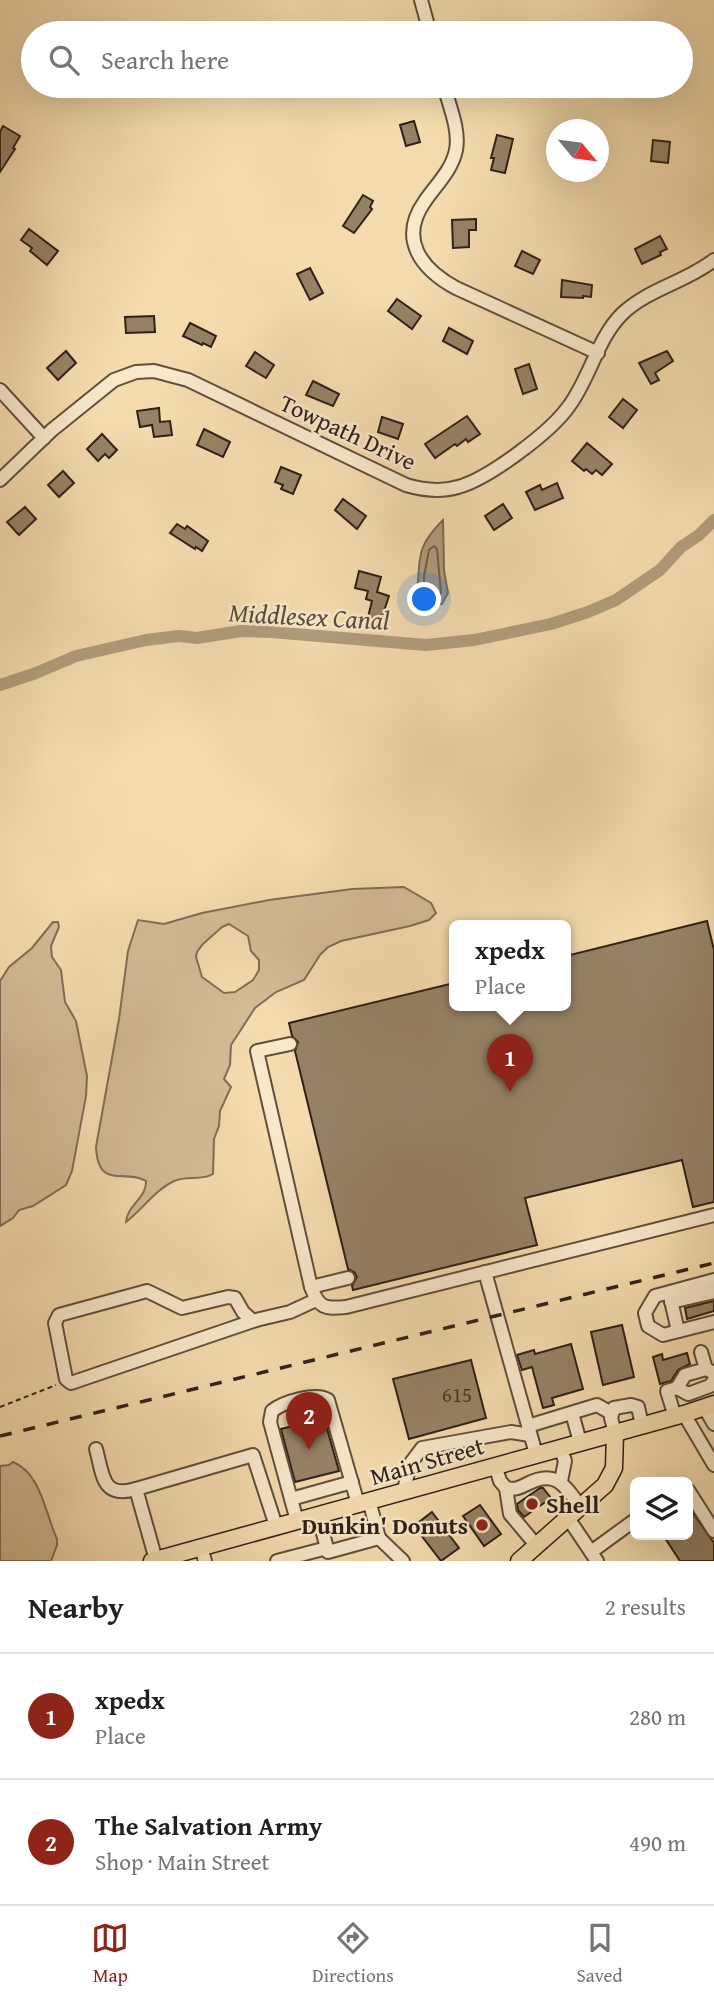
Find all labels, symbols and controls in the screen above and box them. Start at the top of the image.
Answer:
search box [21,21,693,98]
text: Search here [101,40,229,79]
icon: search [45,41,83,79]
north arrow [546,119,609,182]
street label: Towpath Drive [274,385,422,479]
your location [407,582,441,616]
water label: Middlesex Canal [228,592,390,640]
popup [449,920,571,1011]
text: xpedx [475,930,545,969]
text: Place [475,969,526,1002]
pin: 1 [487,1034,533,1092]
house number: 615 [442,1379,472,1410]
pin: 2 [286,1392,332,1450]
street label: Main Street [366,1428,489,1494]
map controls [630,1477,693,1540]
button: layers [630,1477,693,1540]
place label: Shell [546,1487,600,1522]
marker: Shell [524,1496,540,1512]
place label: Dunkin' Donuts [301,1508,468,1543]
marker: Dunkin' Donuts [474,1517,490,1533]
text: Nearby [28,1585,124,1629]
text: 2 results [605,1590,686,1623]
text: xpedx [95,1680,165,1719]
text: 1 [45,1700,57,1733]
text: 280 m [629,1700,686,1733]
text: Place [95,1719,146,1752]
text: The Salvation Army [95,1806,322,1845]
text: 2 [45,1826,57,1859]
text: 490 m [629,1826,686,1859]
text: Shop · Main Street [95,1845,270,1878]
tab: Map [91,1919,129,1989]
tab: Directions [312,1919,394,1989]
tab: Saved [577,1919,623,1989]

